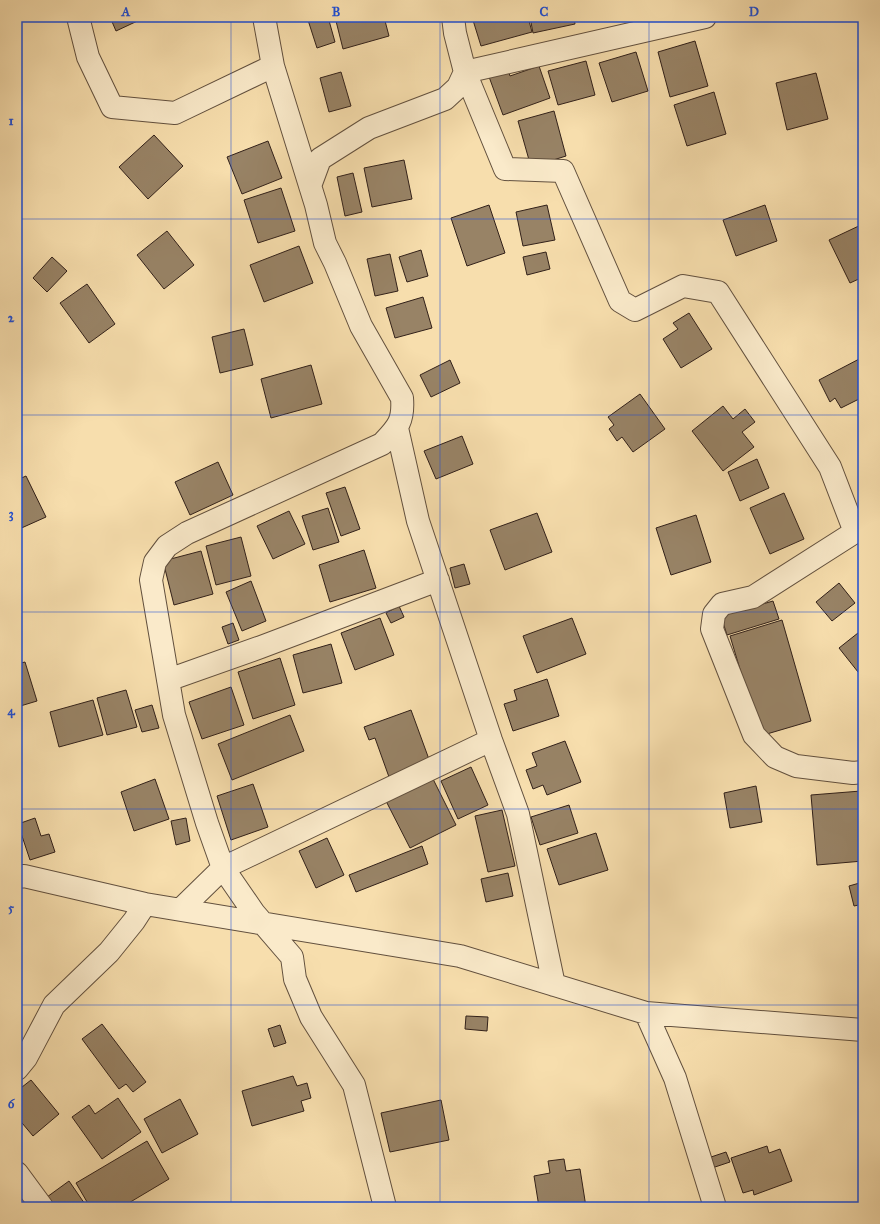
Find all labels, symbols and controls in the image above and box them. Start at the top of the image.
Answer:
text: A [121,4,131,20]
text: B [332,4,341,20]
text: C [540,4,549,20]
text: D [749,4,759,20]
text: 1 [8,113,14,129]
text: 2 [8,310,15,326]
text: 3 [8,506,14,522]
text: 4 [7,703,15,719]
text: 5 [8,900,15,916]
text: 6 [8,1096,16,1112]

